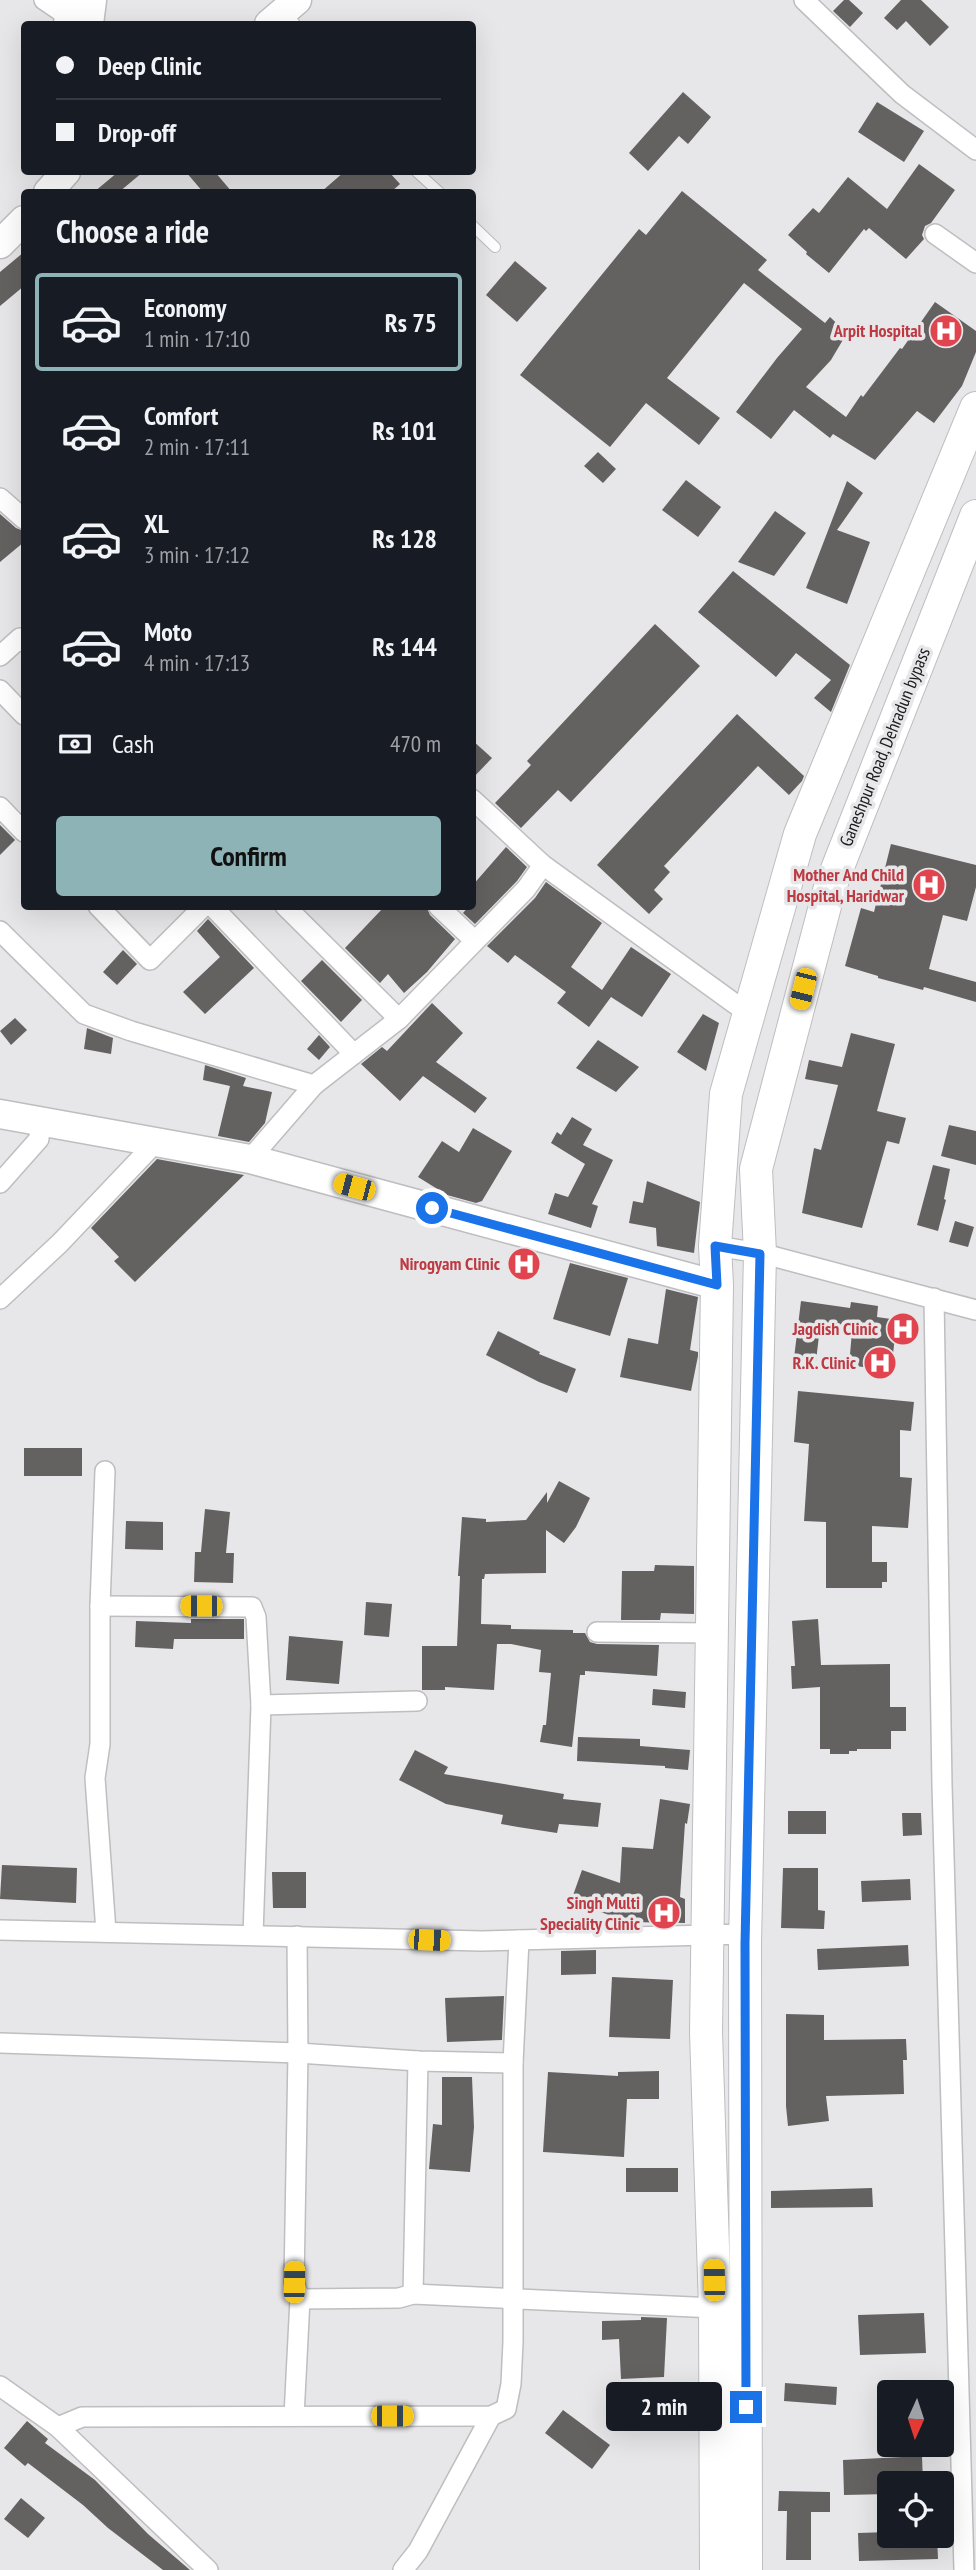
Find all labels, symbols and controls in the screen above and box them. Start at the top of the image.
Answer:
text: Deep Clinic [98,49,201,82]
text: Drop-off [98,116,176,149]
text: Choose a ride [56,210,209,252]
icon: car [60,291,123,354]
text: Economy [144,291,226,324]
text: Rs 75 [385,306,437,339]
hospital icon: Arpit Hospital [927,312,965,350]
place label: Arpit Hospital [833,319,923,342]
text: 1 min · 17:10 [144,324,250,353]
icon: car [60,399,123,462]
text: Comfort [144,399,218,432]
text: Rs 101 [372,414,437,447]
text: 2 min · 17:11 [144,432,250,461]
icon: car [60,507,123,570]
text: XL [144,507,169,540]
text: Rs 128 [372,522,437,555]
text: 3 min · 17:12 [144,540,250,569]
icon: car [60,615,123,678]
text: Moto [144,615,192,648]
text: Rs 144 [372,630,437,663]
street label: Ganeshpur Road, Dehradun bypass [834,644,935,850]
text: 4 min · 17:13 [144,648,250,677]
icon: cash [56,725,94,763]
text: Cash [112,727,154,760]
text: 470 m [390,729,441,758]
button: Confirm [56,816,441,896]
place label: Mother And Child Hospital, Haridwar [787,863,905,907]
hospital icon: Mother And Child Hospital, Haridwar [910,866,948,904]
car [788,966,819,1012]
car [331,1171,378,1203]
route start [416,1192,448,1224]
hospital icon: Nirogyam Clinic [505,1245,543,1283]
place label: Nirogyam Clinic [400,1252,501,1275]
hospital icon: Jagdish Clinic [884,1310,922,1348]
place label: Jagdish Clinic [791,1317,879,1340]
hospital icon: R.K. Clinic [861,1344,899,1382]
place label: R.K. Clinic [793,1351,857,1374]
car [181,1596,223,1617]
place label: Singh Multi Speciality Clinic [540,1891,641,1935]
hospital icon: Singh Multi Speciality Clinic [645,1894,683,1932]
car [408,1929,451,1951]
car [704,2259,725,2301]
car [284,2261,305,2303]
north arrow [877,2380,954,2457]
map controls [877,2380,954,2548]
callout: 2 min [606,2382,722,2432]
route end [730,2391,762,2423]
text: 2 min [641,2392,687,2421]
car [372,2406,414,2427]
button: locate [877,2471,954,2548]

